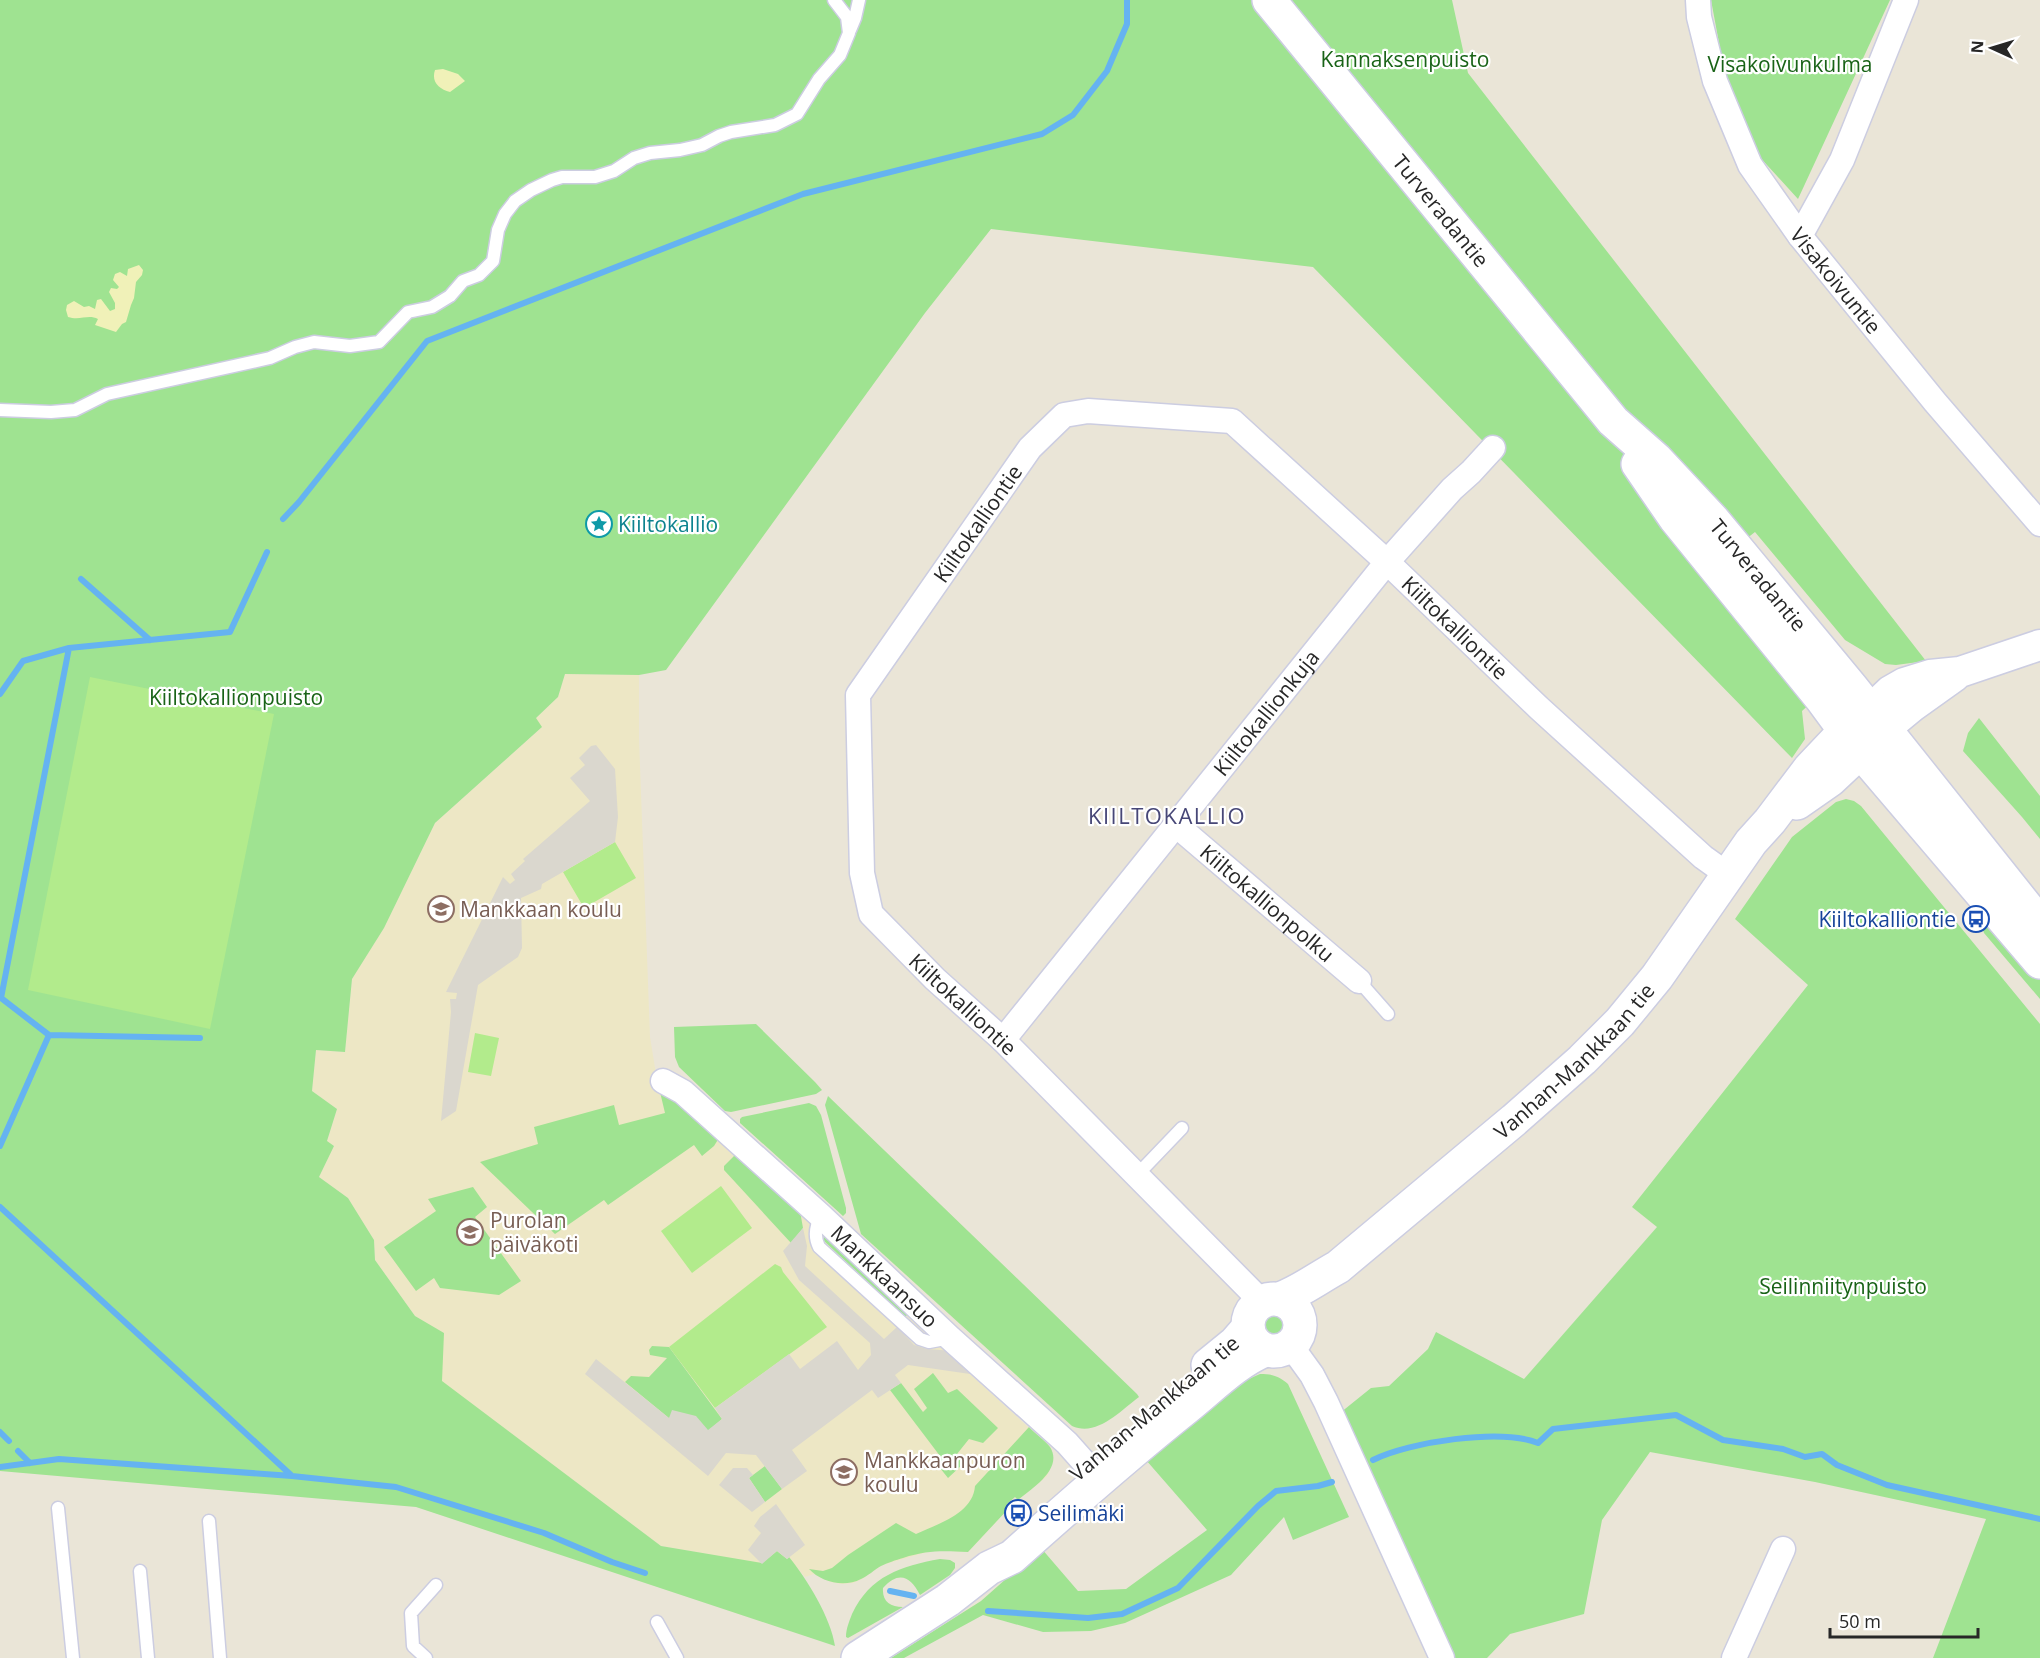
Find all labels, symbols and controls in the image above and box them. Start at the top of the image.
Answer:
north arrow [1962,18,2022,78]
text: N [1966,40,1988,54]
park label: Kannaksenpuisto [1321,45,1489,73]
park label: Visakoivunkulma [1707,50,1873,78]
street label: Turveradantie [1387,148,1495,273]
street label: Visakoivuntie [1784,222,1888,339]
street label: Kiiltokalliontie [927,459,1028,588]
place icon: Kiiltokallio [584,509,614,539]
place label: Kiiltokallio [618,510,718,538]
street label: Turveradantie [1704,513,1813,637]
street label: Kiiltokalliontie [1396,570,1514,685]
street label: Kiiltokallionkuja [1207,644,1325,781]
park label: Kiiltokallionpuisto [149,683,323,711]
district label: KIILTOKALLIO [1088,800,1246,830]
street label: Kiiltokallionpolku [1194,838,1340,968]
school or university icon: Mankkaan koulu [426,894,456,924]
place label: Mankkaan koulu [460,895,622,923]
bus stop icon: Kiiltokalliontie [1961,904,1991,934]
place label: Kiiltokalliontie [1818,905,1956,933]
street label: Kiiltokalliontie [903,947,1023,1061]
street label: Vanhan-Mankkaan tie [1488,977,1660,1145]
place label: Purolan päiväkoti [490,1206,578,1258]
school or university icon: Purolan päiväkoti [455,1217,485,1247]
street label: Mankkaansuo [825,1219,944,1334]
park label: Seilinniitynpuisto [1759,1272,1927,1300]
street label: Vanhan-Mankkaan tie [1063,1329,1245,1487]
place label: Mankkaanpuron koulu [864,1446,1026,1498]
school or university icon: Mankkaanpuron koulu [829,1457,859,1487]
bus stop icon: Seilimäki [1003,1498,1033,1528]
place label: Seilimäki [1038,1499,1125,1527]
scale bar [1830,1601,1978,1639]
text: 50 m [1839,1609,1881,1633]

